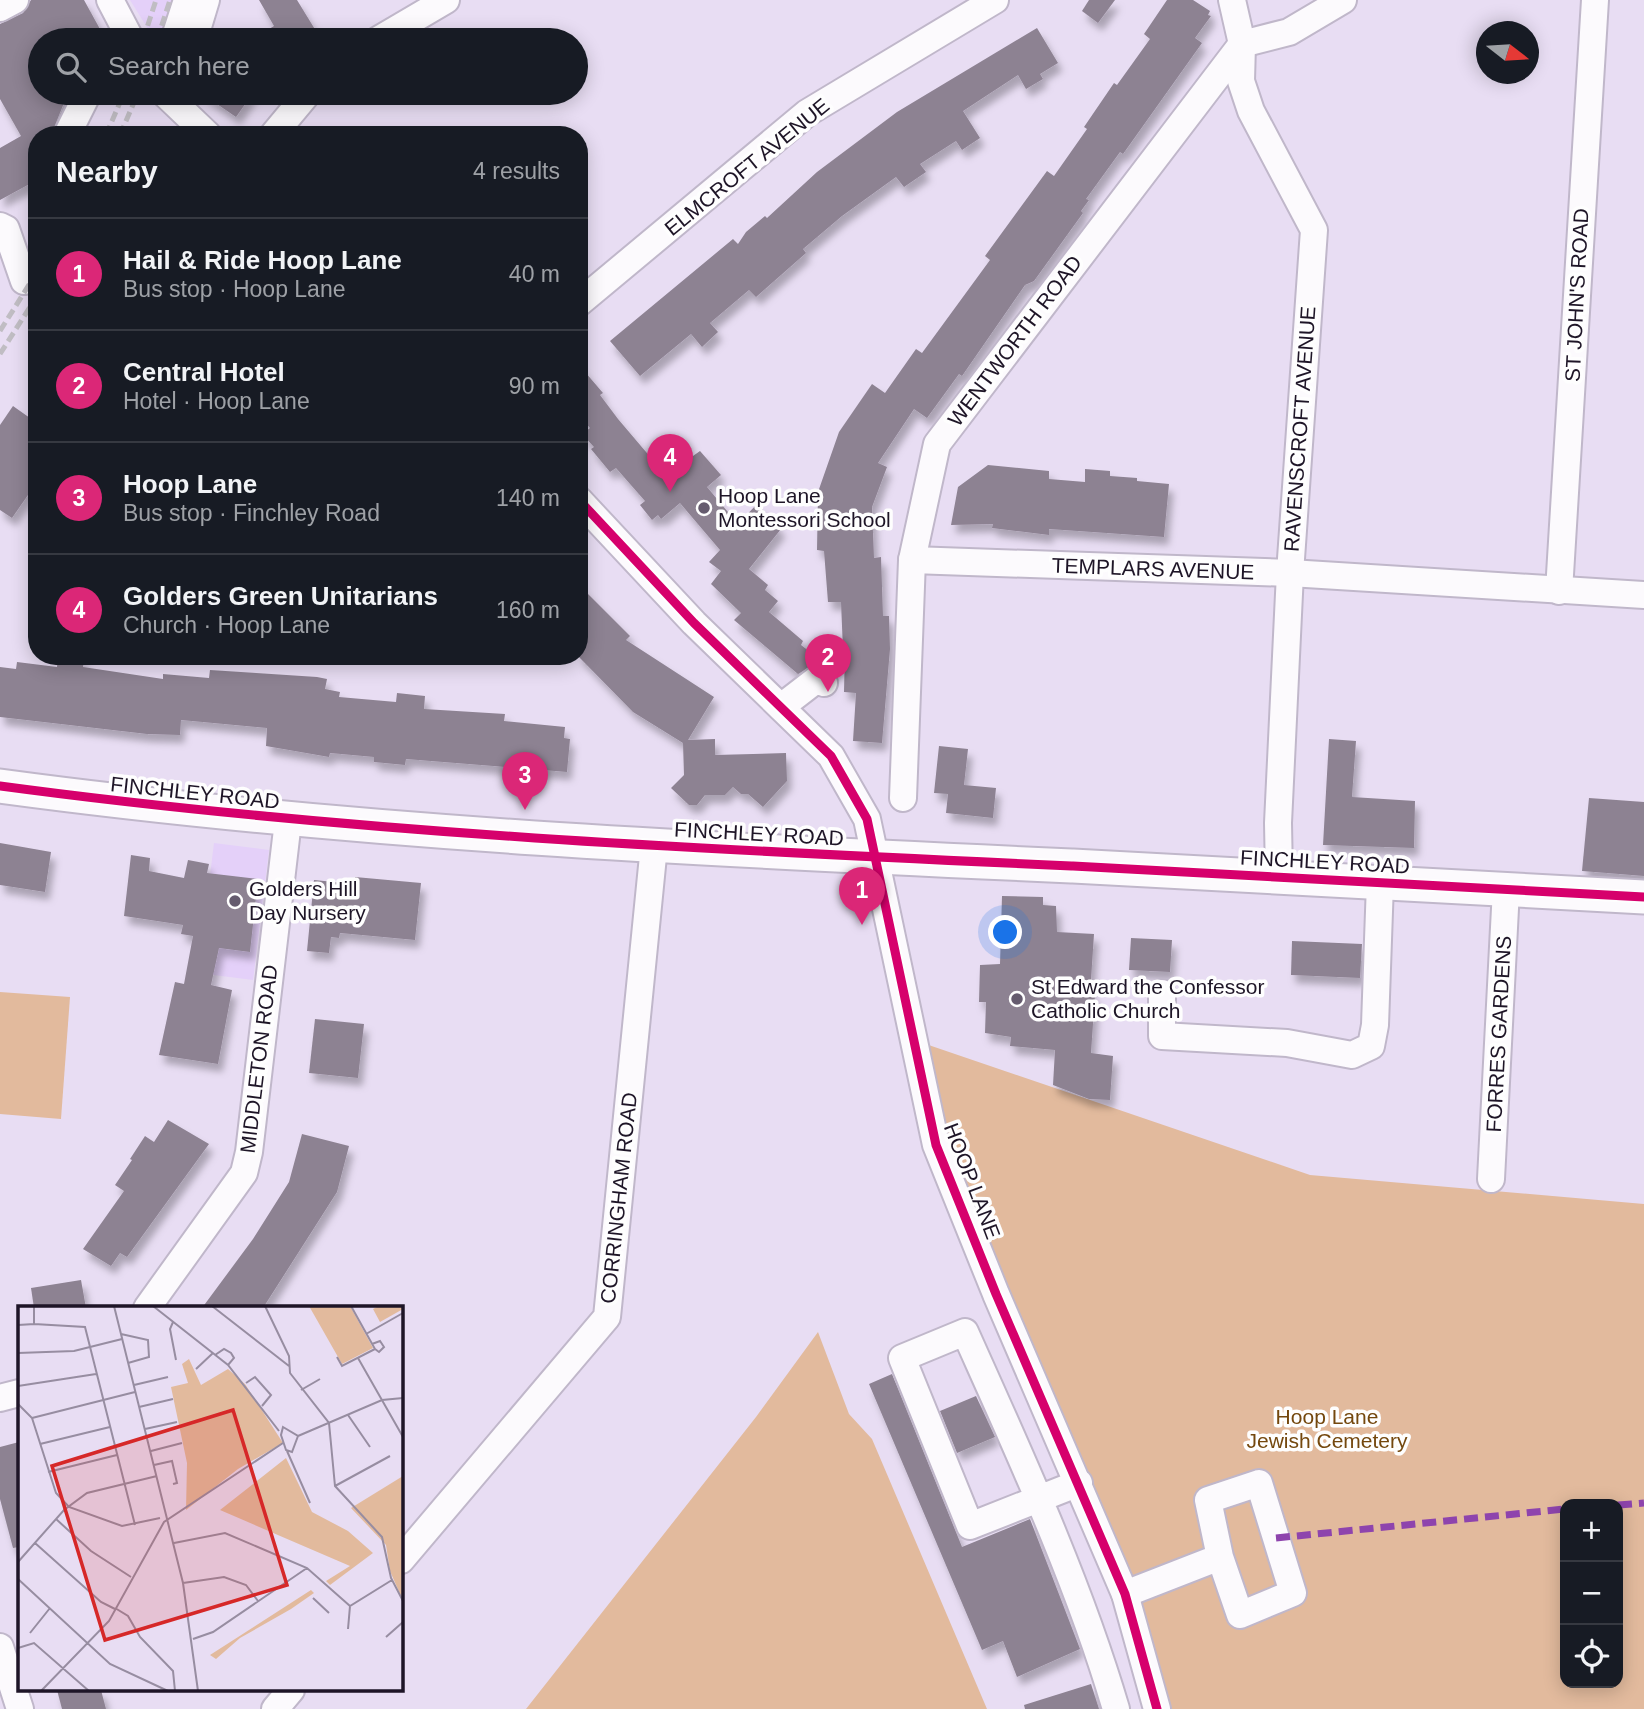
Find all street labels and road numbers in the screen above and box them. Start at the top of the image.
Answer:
street label: ELMCROFT AVENUE [660,93,833,240]
street label: ST JOHN'S ROAD [1560,207,1593,382]
street label: WENTWORTH ROAD [943,251,1086,430]
street label: RAVENSCROFT AVENUE [1279,305,1320,553]
street label: TEMPLARS AVENUE [1051,553,1255,584]
street label: FINCHLEY ROAD [109,772,281,813]
street label: FINCHLEY ROAD [674,818,845,849]
street label: FINCHLEY ROAD [1240,846,1411,877]
street label: FORRES GARDENS [1482,935,1515,1133]
street label: MIDDLETON ROAD [236,963,281,1155]
street label: CORRINGHAM ROAD [596,1091,641,1305]
street label: HOOP LANE [940,1120,1005,1242]

